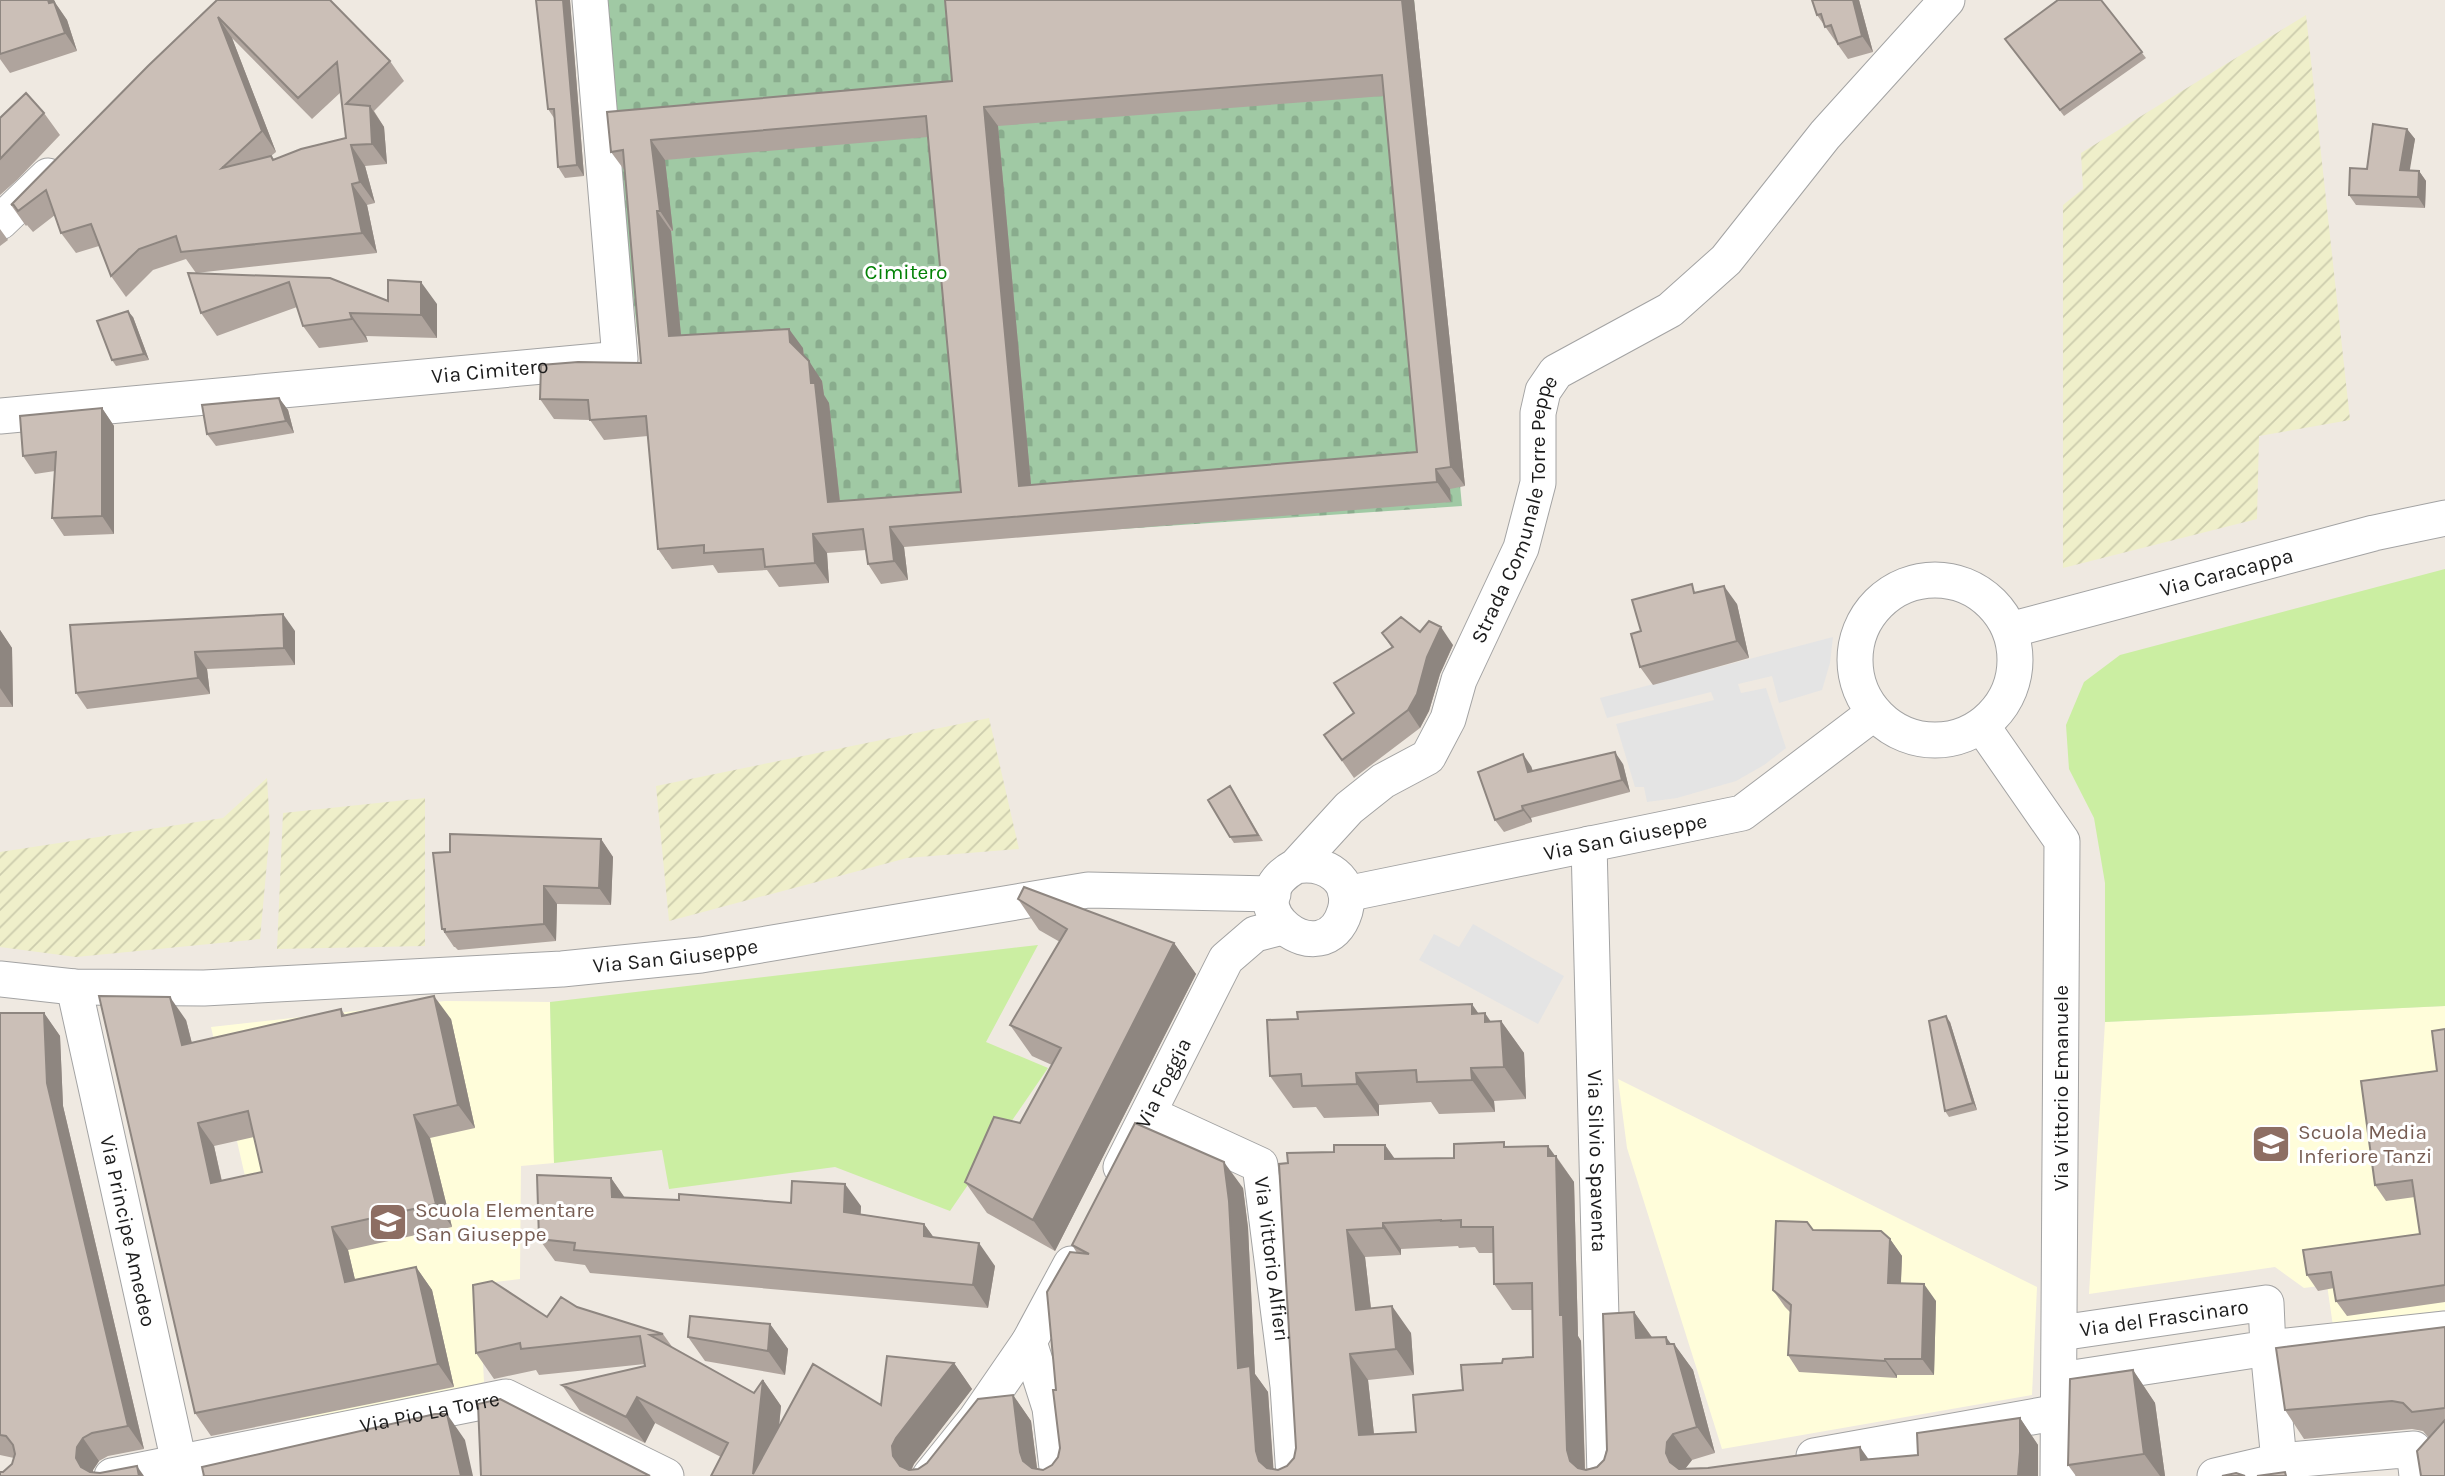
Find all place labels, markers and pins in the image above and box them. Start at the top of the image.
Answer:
place label: Scuola Media Inferiore Tanzi [2298,1120,2432,1168]
school or university icon: Scuola Media Inferiore Tanzi [2250,1123,2292,1165]
place label: Scuola Elementare San Giuseppe [415,1198,595,1246]
school or university icon: Scuola Elementare San Giuseppe [367,1201,409,1243]

